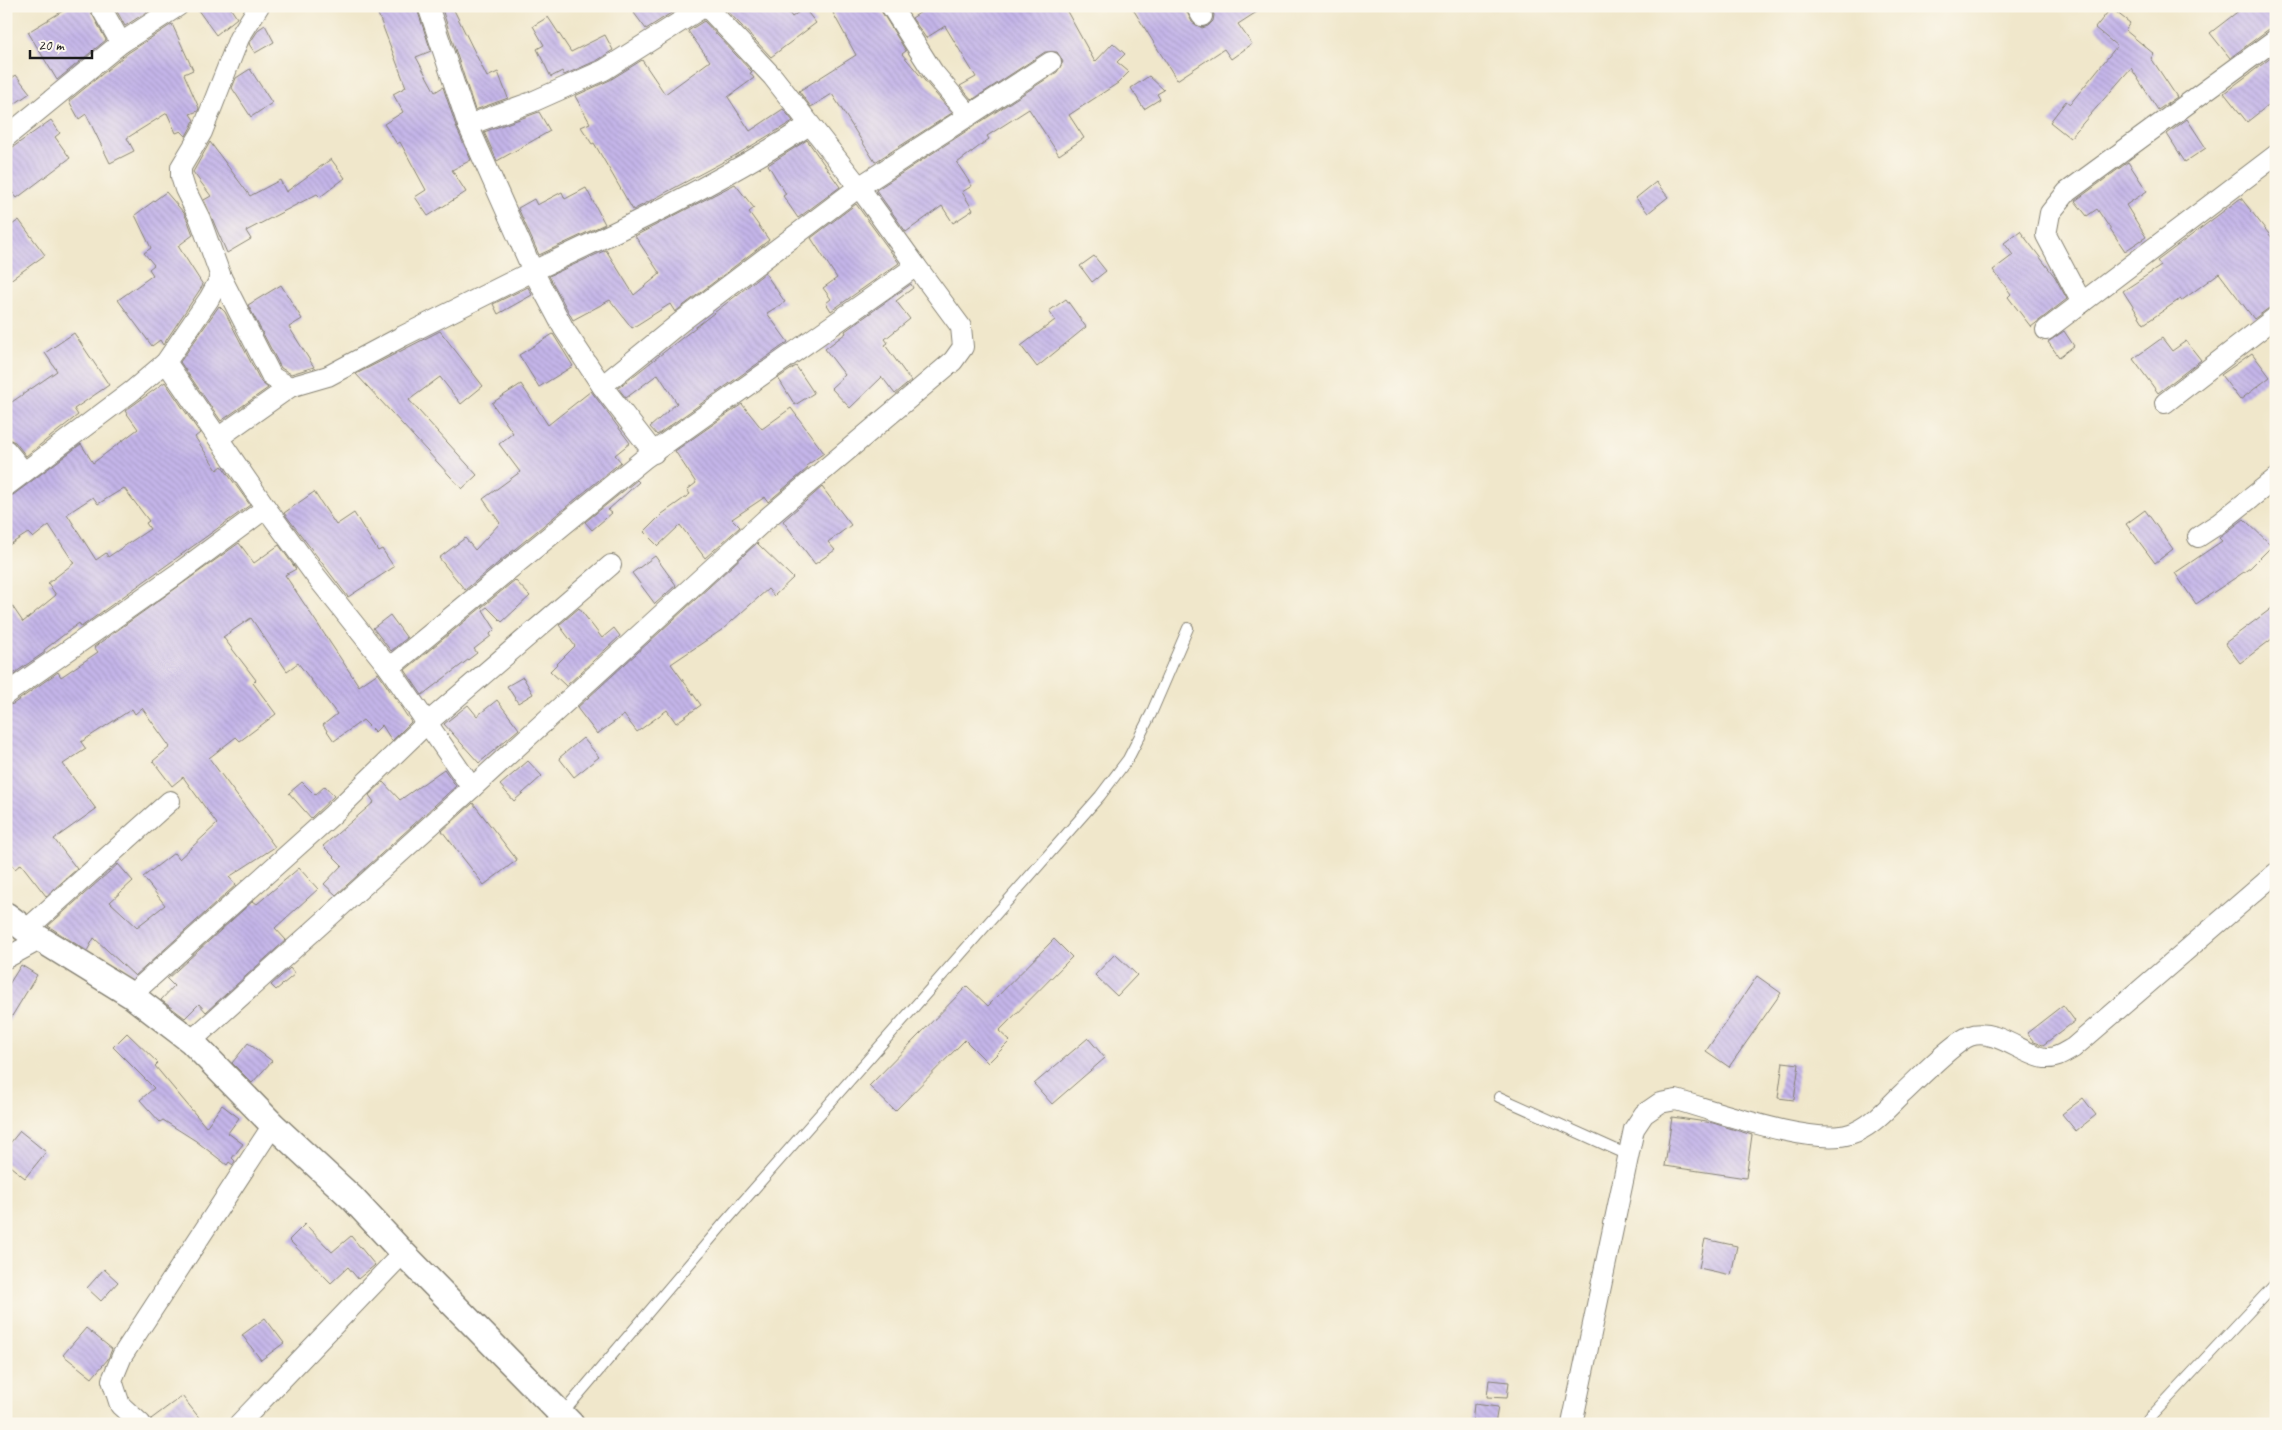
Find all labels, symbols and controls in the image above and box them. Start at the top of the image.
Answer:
scale bar [30,28,92,60]
text: 20 m [38,36,65,55]

